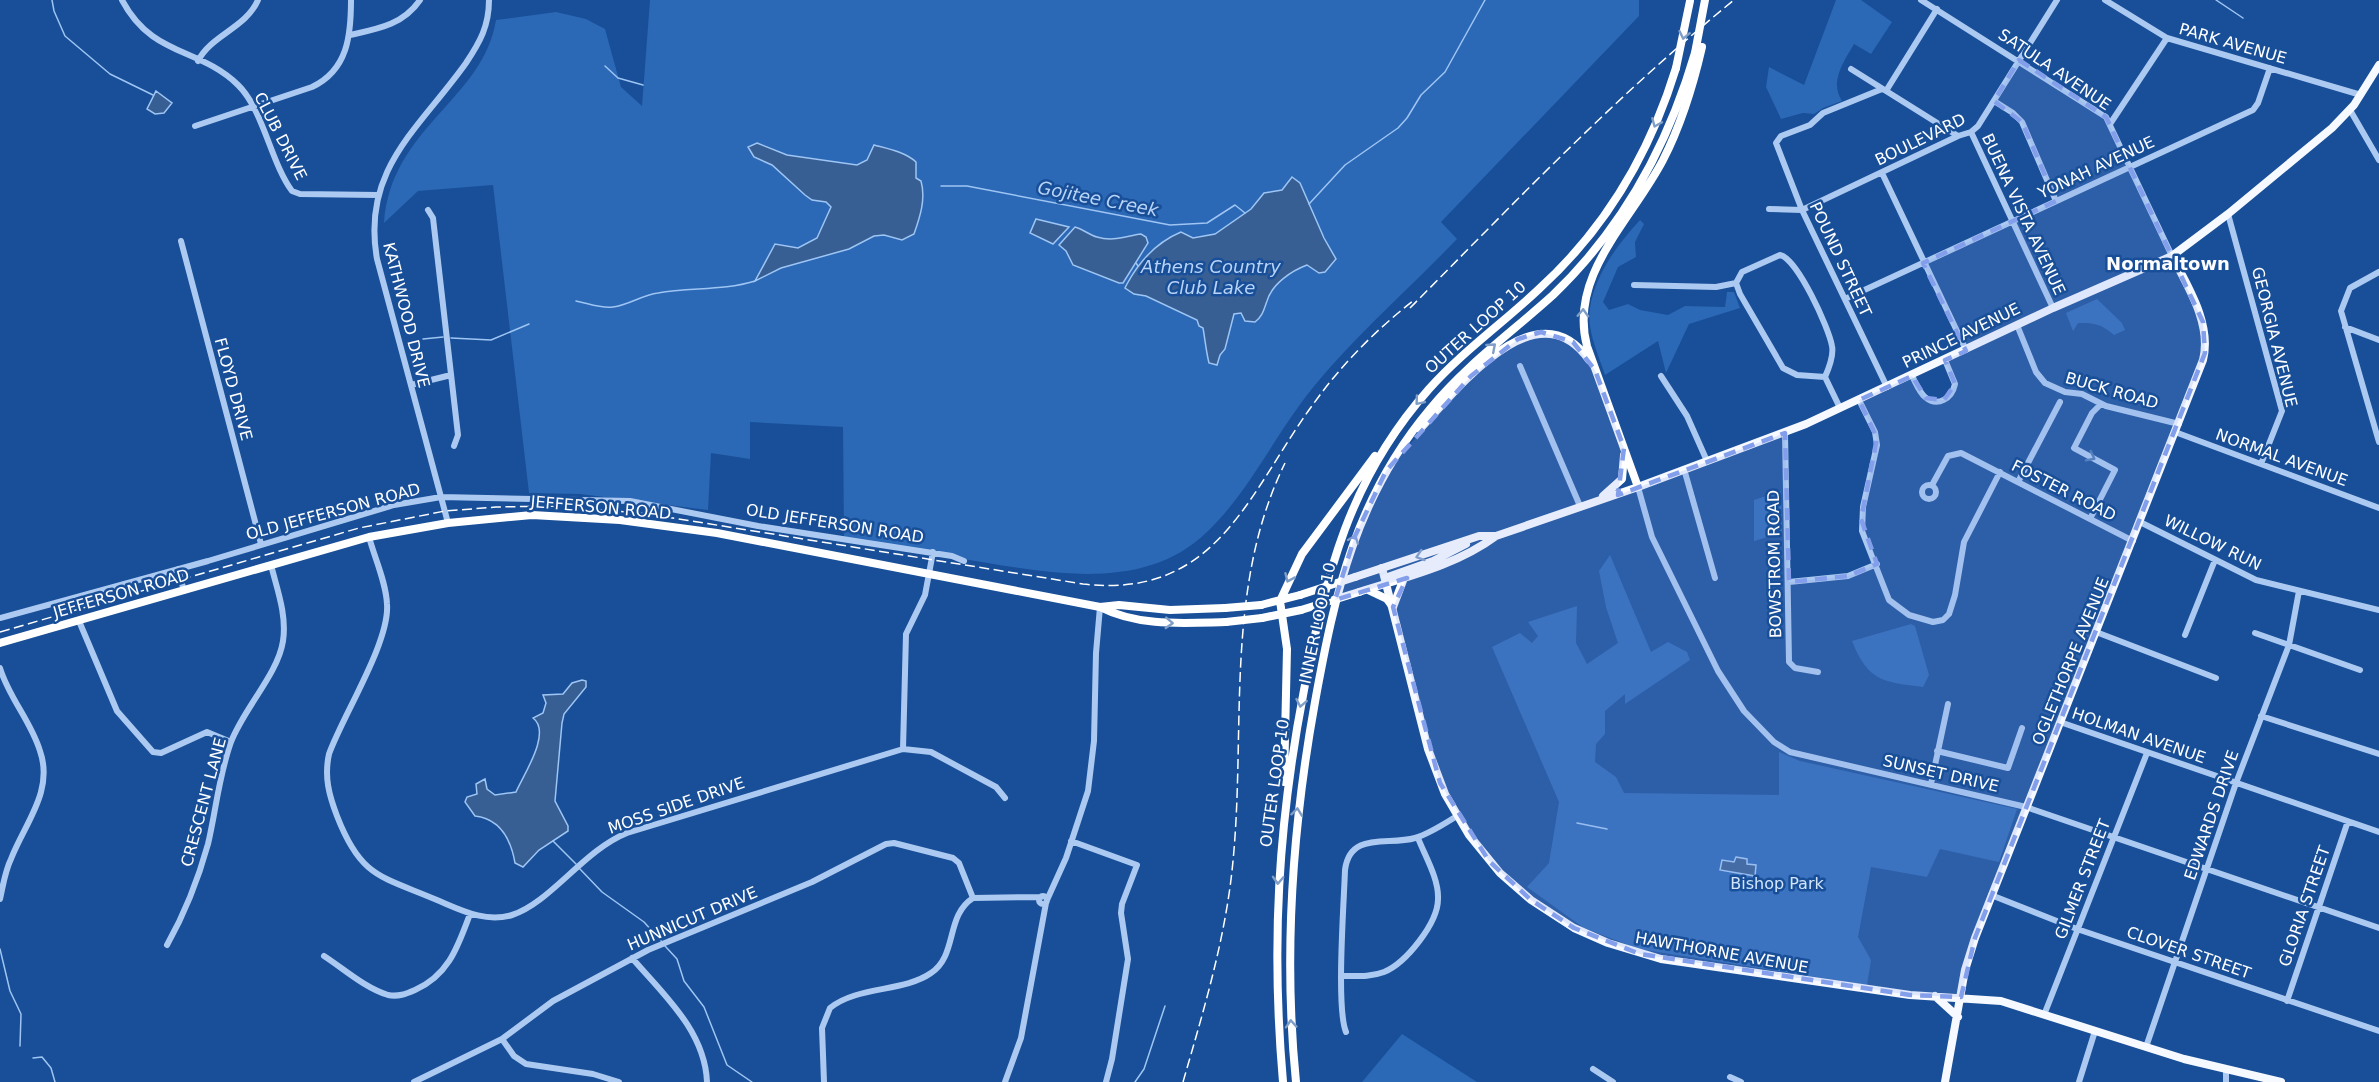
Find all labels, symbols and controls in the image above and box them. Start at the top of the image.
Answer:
street label: PARK AVENUE [2177,19,2289,68]
street label: SATULA AVENUE [1995,25,2115,114]
one-way arrow [1678,30,1691,40]
street label: CLUB DRIVE [250,89,311,183]
street label: BOULEVARD [1872,109,1969,170]
one-way arrow [1652,117,1664,128]
street label: BUENA VISTA AVENUE [1978,130,2069,298]
street label: YONAH AVENUE [2034,132,2157,203]
water label: Gojitee Creek [1036,177,1162,221]
street label: POUND STREET [1806,199,1876,320]
street label: KATHWOOD DRIVE [379,240,434,390]
district label: Normaltown [2106,253,2230,274]
water label: Athens Country Club Lake [1140,256,1281,298]
street label: GEORGIA AVENUE [2248,265,2301,409]
street label: OUTER LOOP 10 [1421,277,1530,378]
street label: PRINCE AVENUE [1899,299,2023,372]
one-way arrow [1577,309,1590,318]
street label: FLOYD DRIVE [211,336,256,443]
one-way arrow [1485,343,1495,354]
street label: BUCK ROAD [2063,368,2161,413]
one-way arrow [1416,394,1427,405]
street label: NORMAL AVENUE [2213,425,2350,490]
one-way arrow [2085,450,2095,461]
street label: FOSTER ROAD [2008,456,2119,525]
street label: OLD JEFFERSON ROAD [244,479,422,544]
street label: BOWSTROM ROAD [1764,490,1785,638]
street label: JEFFERSON ROAD [529,492,672,523]
street label: OLD JEFFERSON ROAD [745,500,925,547]
street label: WILLOW RUN [2161,511,2265,574]
one-way arrow [1347,534,1359,545]
one-way arrow [1415,548,1426,561]
street label: INNER LOOP 10 [1295,561,1340,686]
street label: JEFFERSON ROAD [50,565,192,622]
one-way arrow [1285,571,1297,582]
street label: OGLETHORPE AVENUE [2028,575,2113,748]
one-way arrow [1165,617,1174,630]
one-way arrow [1295,697,1308,707]
street label: HOLMAN AVENUE [2070,704,2208,767]
street label: OUTER LOOP 10 [1256,718,1293,848]
street label: CRESCENT LANE [177,735,230,869]
street label: EDWARDS DRIVE [2180,748,2243,883]
street label: SUNSET DRIVE [1881,751,2001,796]
street label: MOSS SIDE DRIVE [605,773,747,838]
one-way arrow [1291,807,1303,816]
street label: GILMER STREET [2051,816,2114,942]
street label: GLORIA STREET [2275,843,2334,969]
park label: Bishop Park [1730,874,1824,893]
one-way arrow [1271,876,1284,885]
street label: HUNNICUT DRIVE [624,882,760,954]
street label: CLOVER STREET [2124,922,2254,983]
street label: HAWTHORNE AVENUE [1634,928,1810,977]
one-way arrow [1285,1019,1298,1028]

